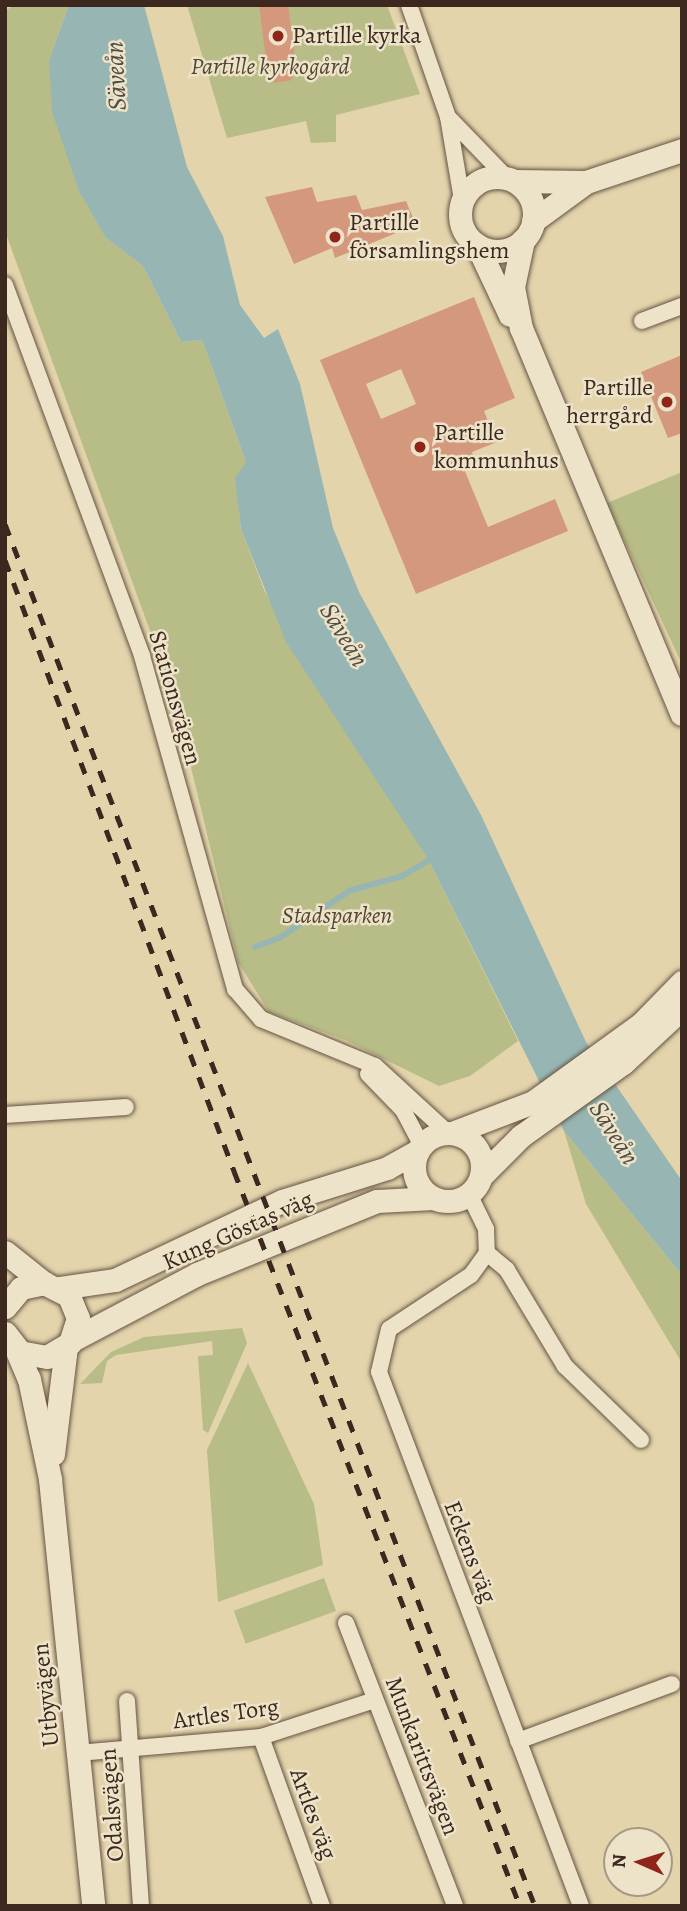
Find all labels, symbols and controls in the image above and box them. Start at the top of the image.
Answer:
place label: Partille kyrka [292,22,421,50]
marker: Partille kyrka [270,28,286,44]
water label: Säveån [99,41,133,111]
park label: Partille kyrkogård [190,53,350,81]
place label: Partille församlingshem [349,209,509,265]
marker: Partille församlingshem [327,229,343,245]
place label: Partille herrgård [566,374,653,430]
marker: Partille herrgård [659,394,675,410]
place label: Partille kommunhus [434,419,559,475]
marker: Partille kommunhus [412,439,428,455]
water label: Säveån [313,597,375,673]
street label: Stationsvägen [142,627,208,769]
park label: Stadsparken [282,902,392,930]
water label: Säveån [582,1095,646,1171]
street label: Kung Göstas väg [158,1185,318,1277]
street label: Eckens väg [437,1497,503,1607]
street label: Utbyvägen [26,1642,66,1748]
street label: Munkarittsvägen [379,1673,465,1839]
street label: Artles Torg [171,1692,281,1736]
street label: Odalsvägen [94,1747,130,1863]
street label: Artles väg [283,1764,343,1864]
north arrow [603,1827,673,1897]
text: N [606,1853,632,1869]

